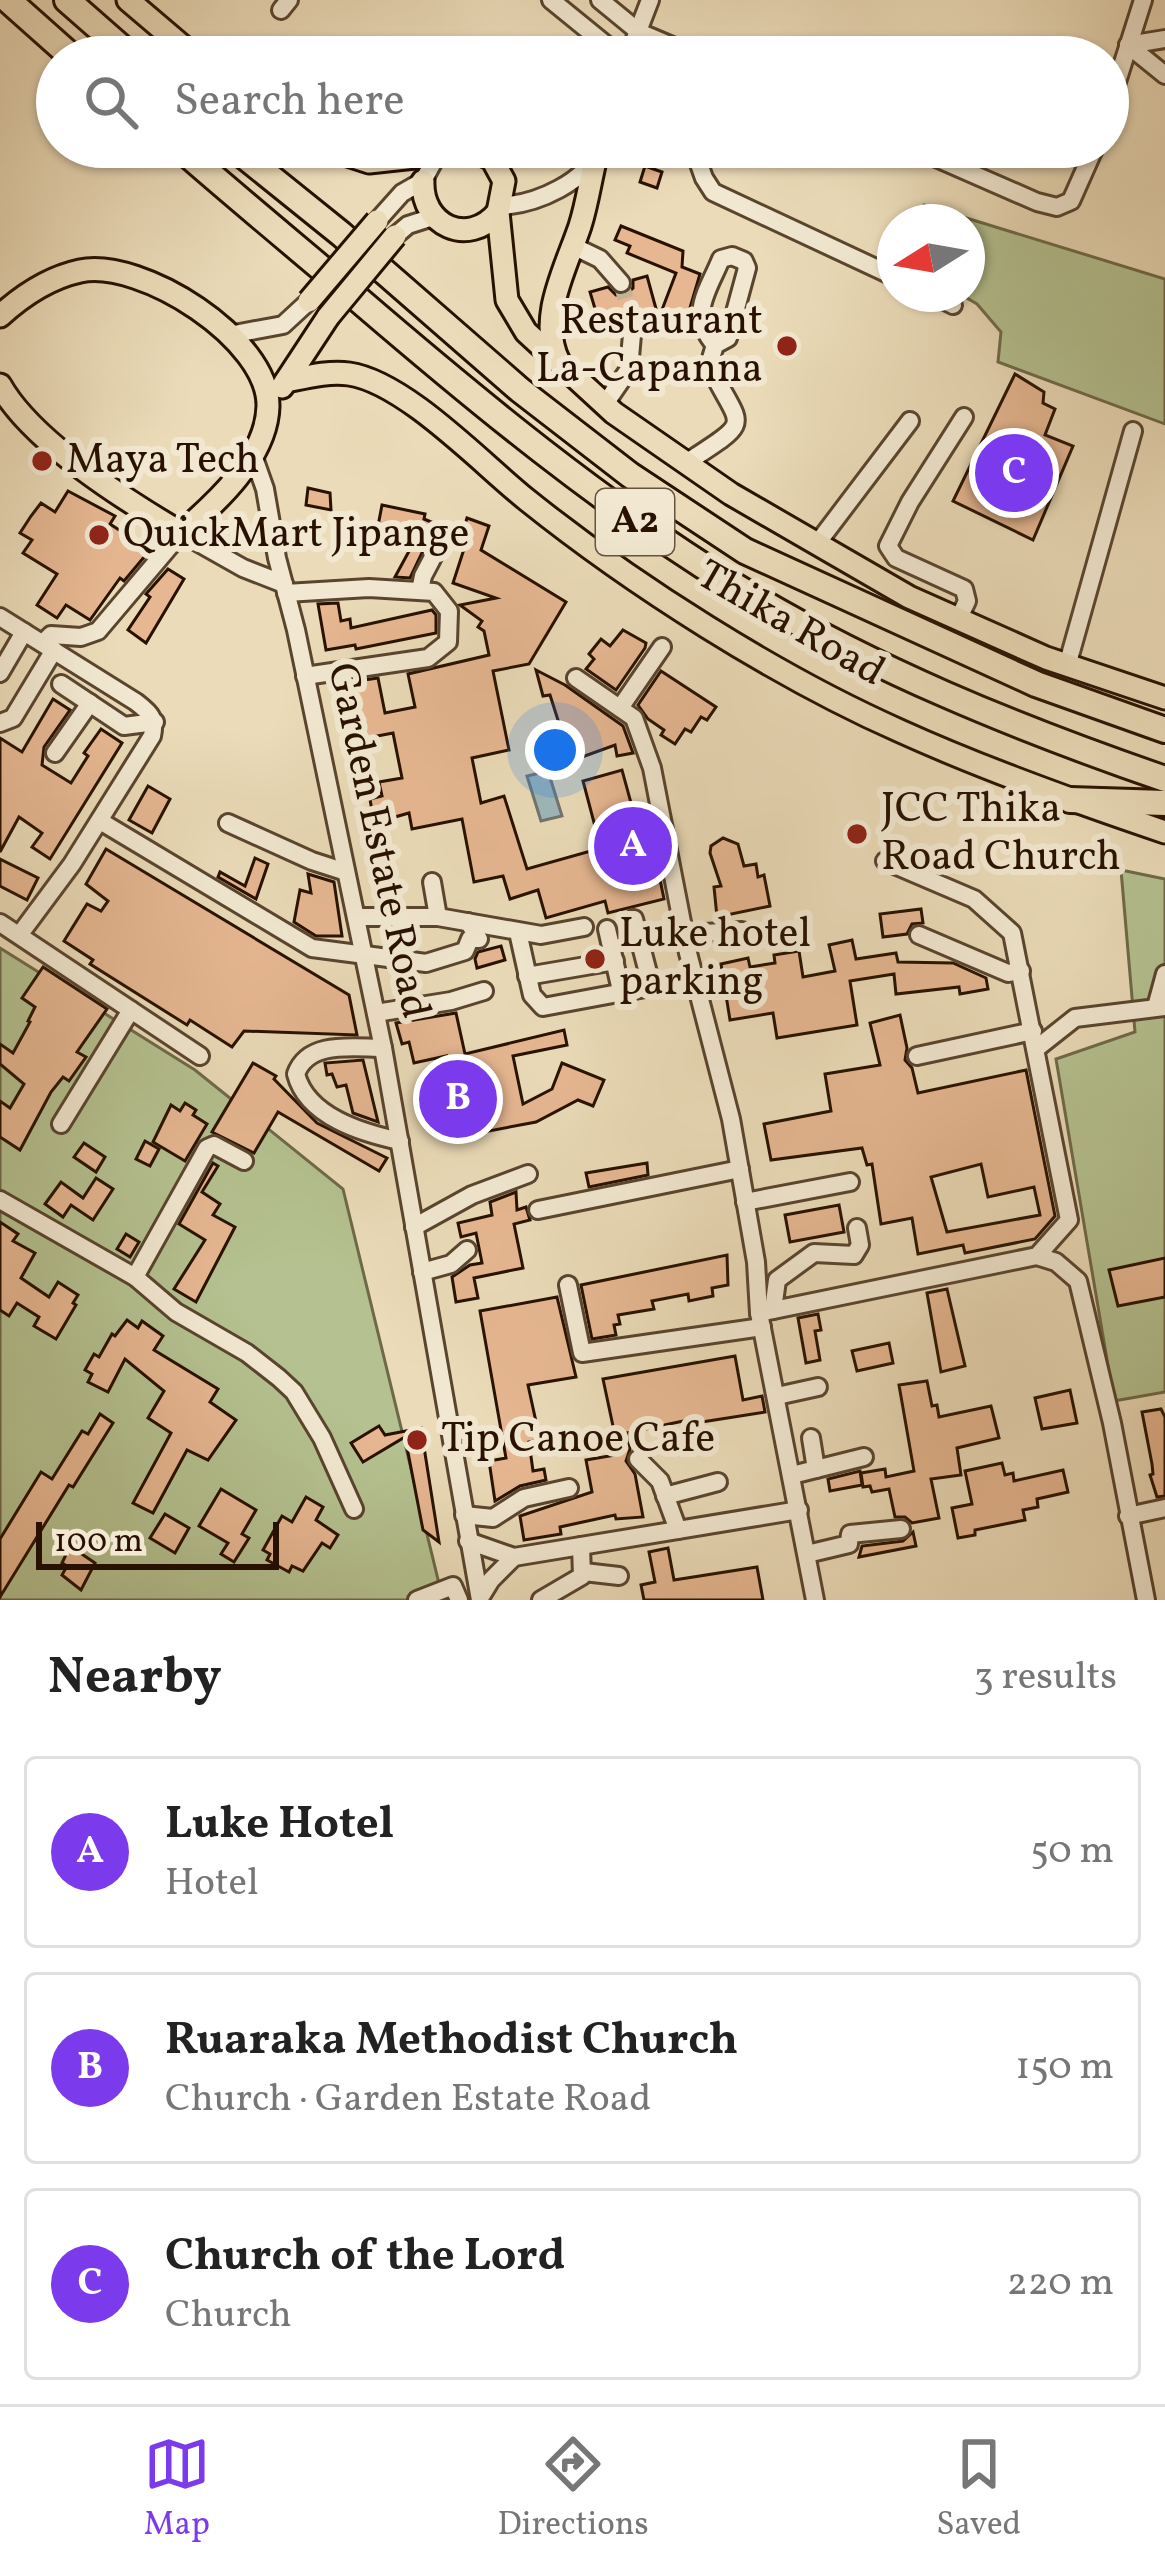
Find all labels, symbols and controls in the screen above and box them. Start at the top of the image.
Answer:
search box [36,36,1129,168]
icon: search [78,69,144,135]
text: Search here [174,71,405,134]
north arrow [877,204,985,312]
place label: Restaurant La-Capanna [536,293,763,400]
marker: Restaurant La-Capanna [774,333,800,359]
pin: C [975,428,1053,518]
place label: Maya Tech [66,432,260,491]
marker: Maya Tech [29,448,55,474]
road number: A2 [596,489,674,555]
place label: QuickMart Jipange [123,506,469,565]
marker: QuickMart Jipange [86,522,112,548]
street label: Thika Road [685,547,895,703]
street label: Garden Estate Road [311,658,443,1024]
your location [525,720,585,780]
place label: JCC Thika Road Church [881,781,1121,888]
pin: A [594,801,672,891]
marker: JCC Thika Road Church [844,821,870,847]
place label: Luke hotel parking [619,906,811,1013]
marker: Luke hotel parking [582,946,608,972]
pin: B [419,1054,497,1144]
place label: Tip Canoe Cafe [441,1411,715,1470]
marker: Tip Canoe Cafe [404,1427,430,1453]
scale bar [36,1516,279,1569]
text: 100 m [54,1520,143,1566]
text: Nearby [48,1643,222,1714]
text: 3 results [974,1651,1117,1705]
text: Luke Hotel [165,1794,394,1857]
text: A [76,1825,104,1879]
text: 50 m [1030,1825,1114,1879]
text: Hotel [165,1857,259,1911]
text: Ruaraka Methodist Church [165,2010,738,2073]
text: B [77,2041,103,2095]
text: 150 m [1015,2041,1114,2095]
text: Church · Garden Estate Road [165,2073,651,2127]
text: Church of the Lord [165,2226,565,2289]
text: C [77,2257,103,2311]
text: 220 m [1007,2257,1114,2311]
text: Church [165,2289,292,2343]
tab: Map [144,2431,210,2549]
tab: Directions [497,2431,649,2549]
tab: Saved [936,2431,1021,2549]

